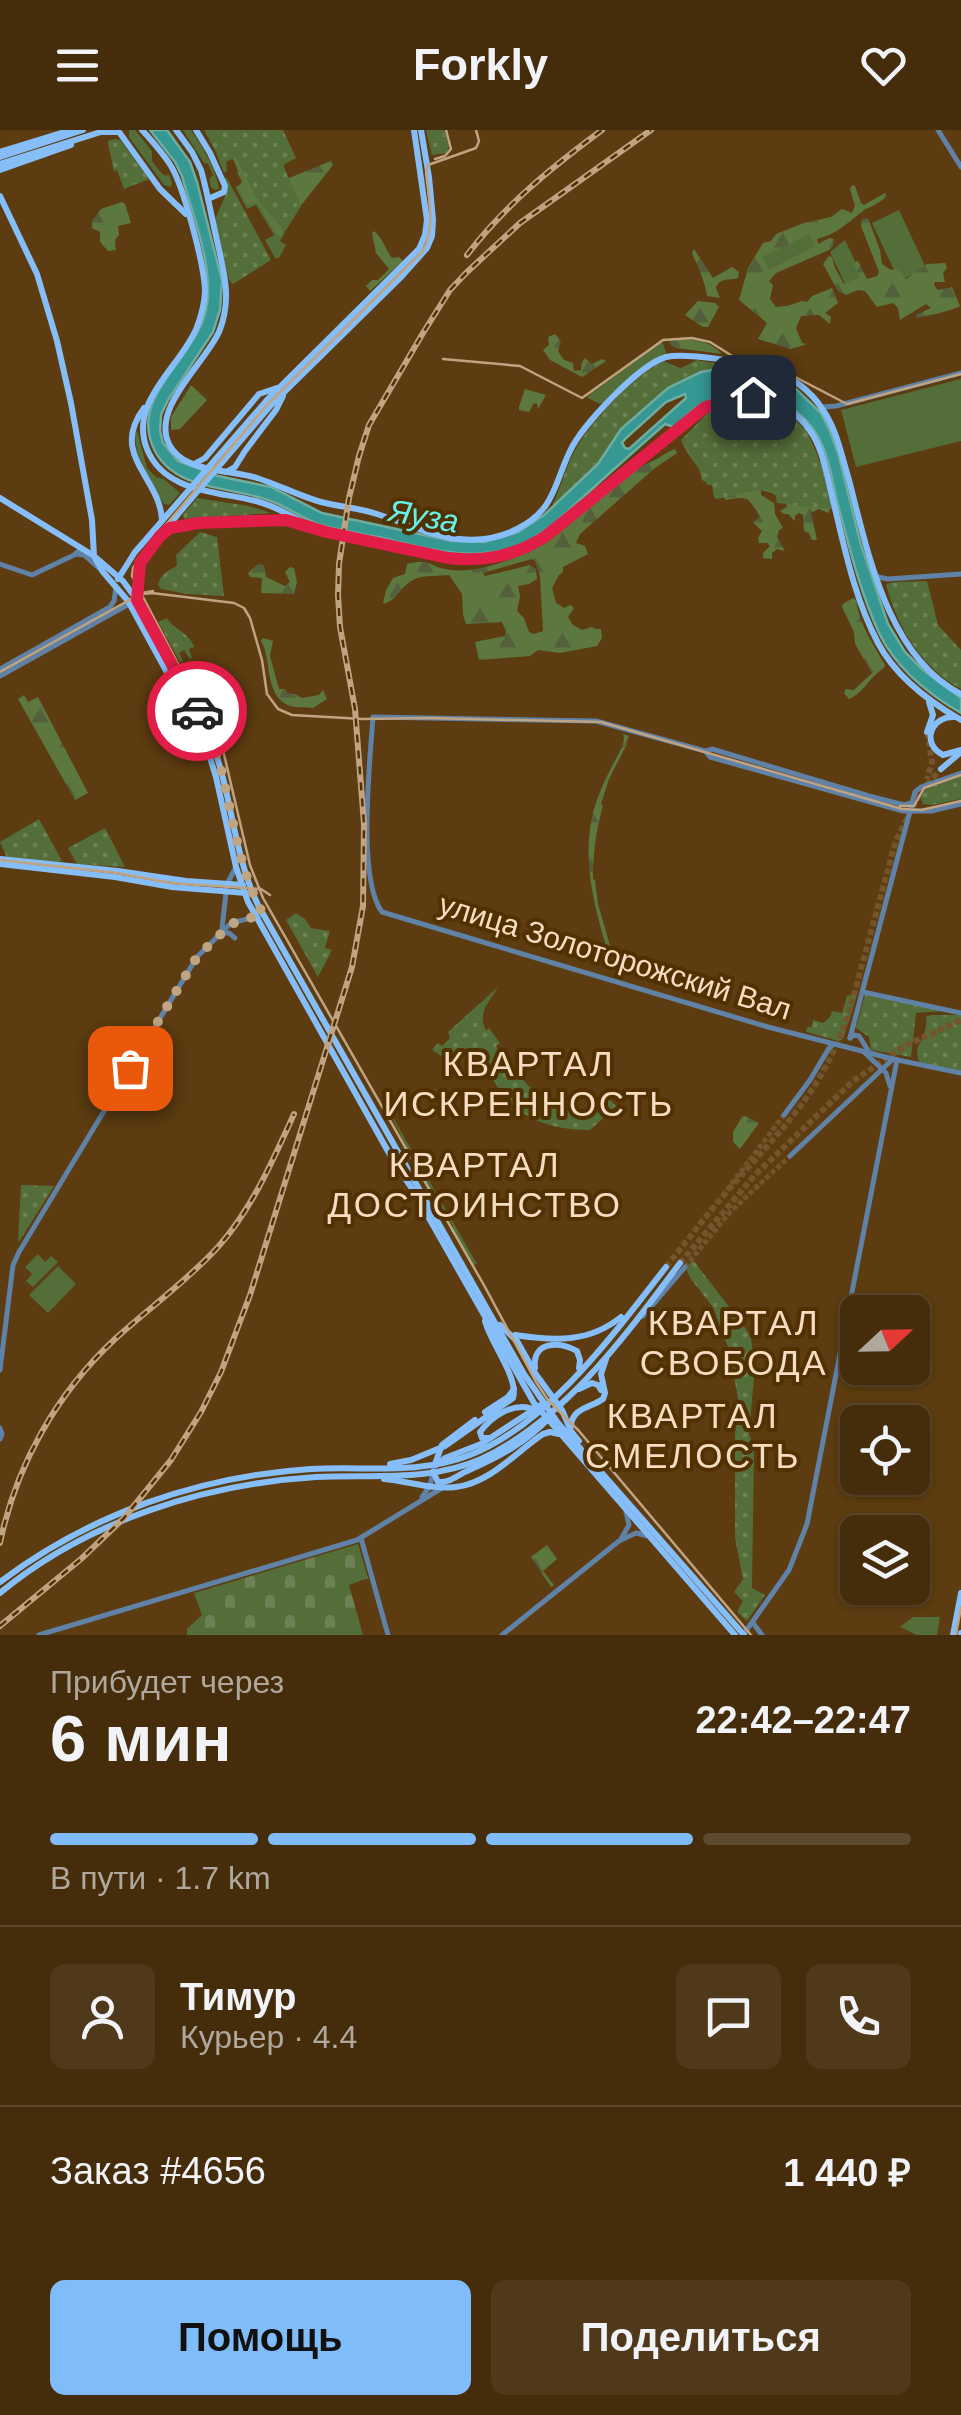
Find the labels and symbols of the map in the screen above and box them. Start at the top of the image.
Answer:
pin [711,355,796,440]
water label: Яуза [384,492,462,540]
courier [147,661,247,761]
street label: улица Золоторожский Вал [435,887,795,1026]
pin [88,1026,173,1111]
district label: КВАРТАЛ ИСКРЕННОСТЬ [383,1044,675,1123]
district label: КВАРТАЛ ДОСТОИНСТВО [328,1145,622,1224]
north arrow [840,1295,930,1385]
district label: КВАРТАЛ СВОБОДА [640,1303,828,1382]
district label: КВАРТАЛ СМЕЛОСТЬ [585,1396,801,1475]

